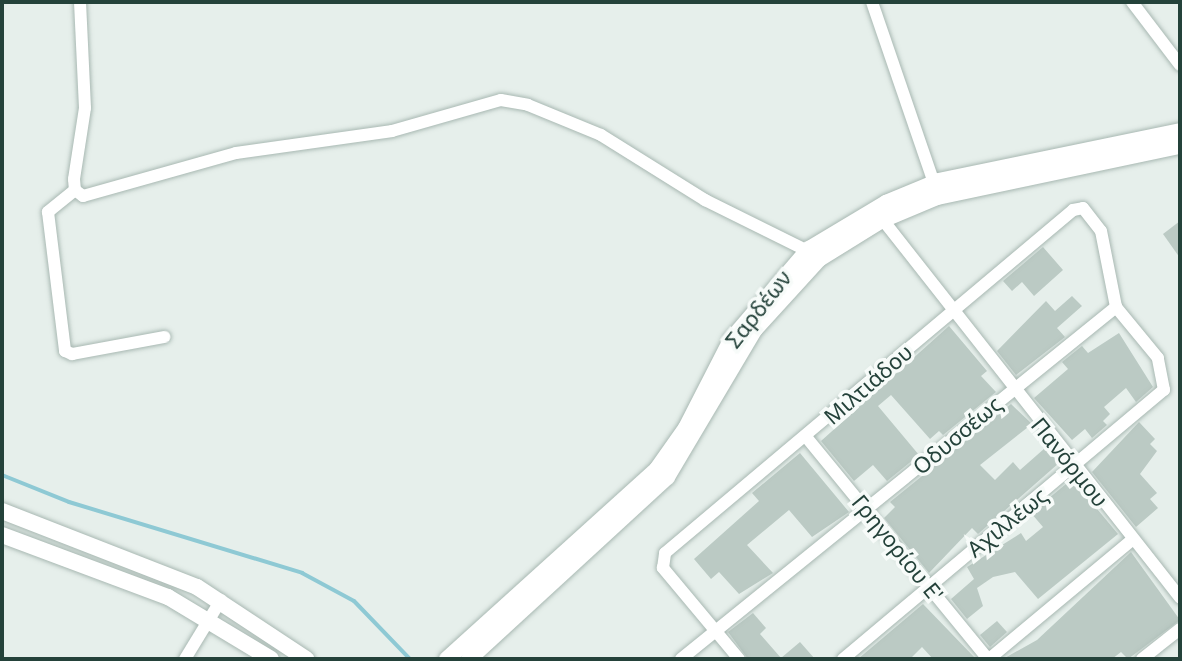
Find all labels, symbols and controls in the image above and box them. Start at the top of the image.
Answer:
street label: Σαρδέων [720,265,796,353]
street label: Μιλτιάδου [818,338,918,430]
street label: Οδυσσέως [907,390,1007,480]
street label: Πανόρμου [1026,412,1114,512]
street label: Αχιλλέως [962,482,1052,562]
street label: Γρηγορίου Ε' [847,489,949,607]

